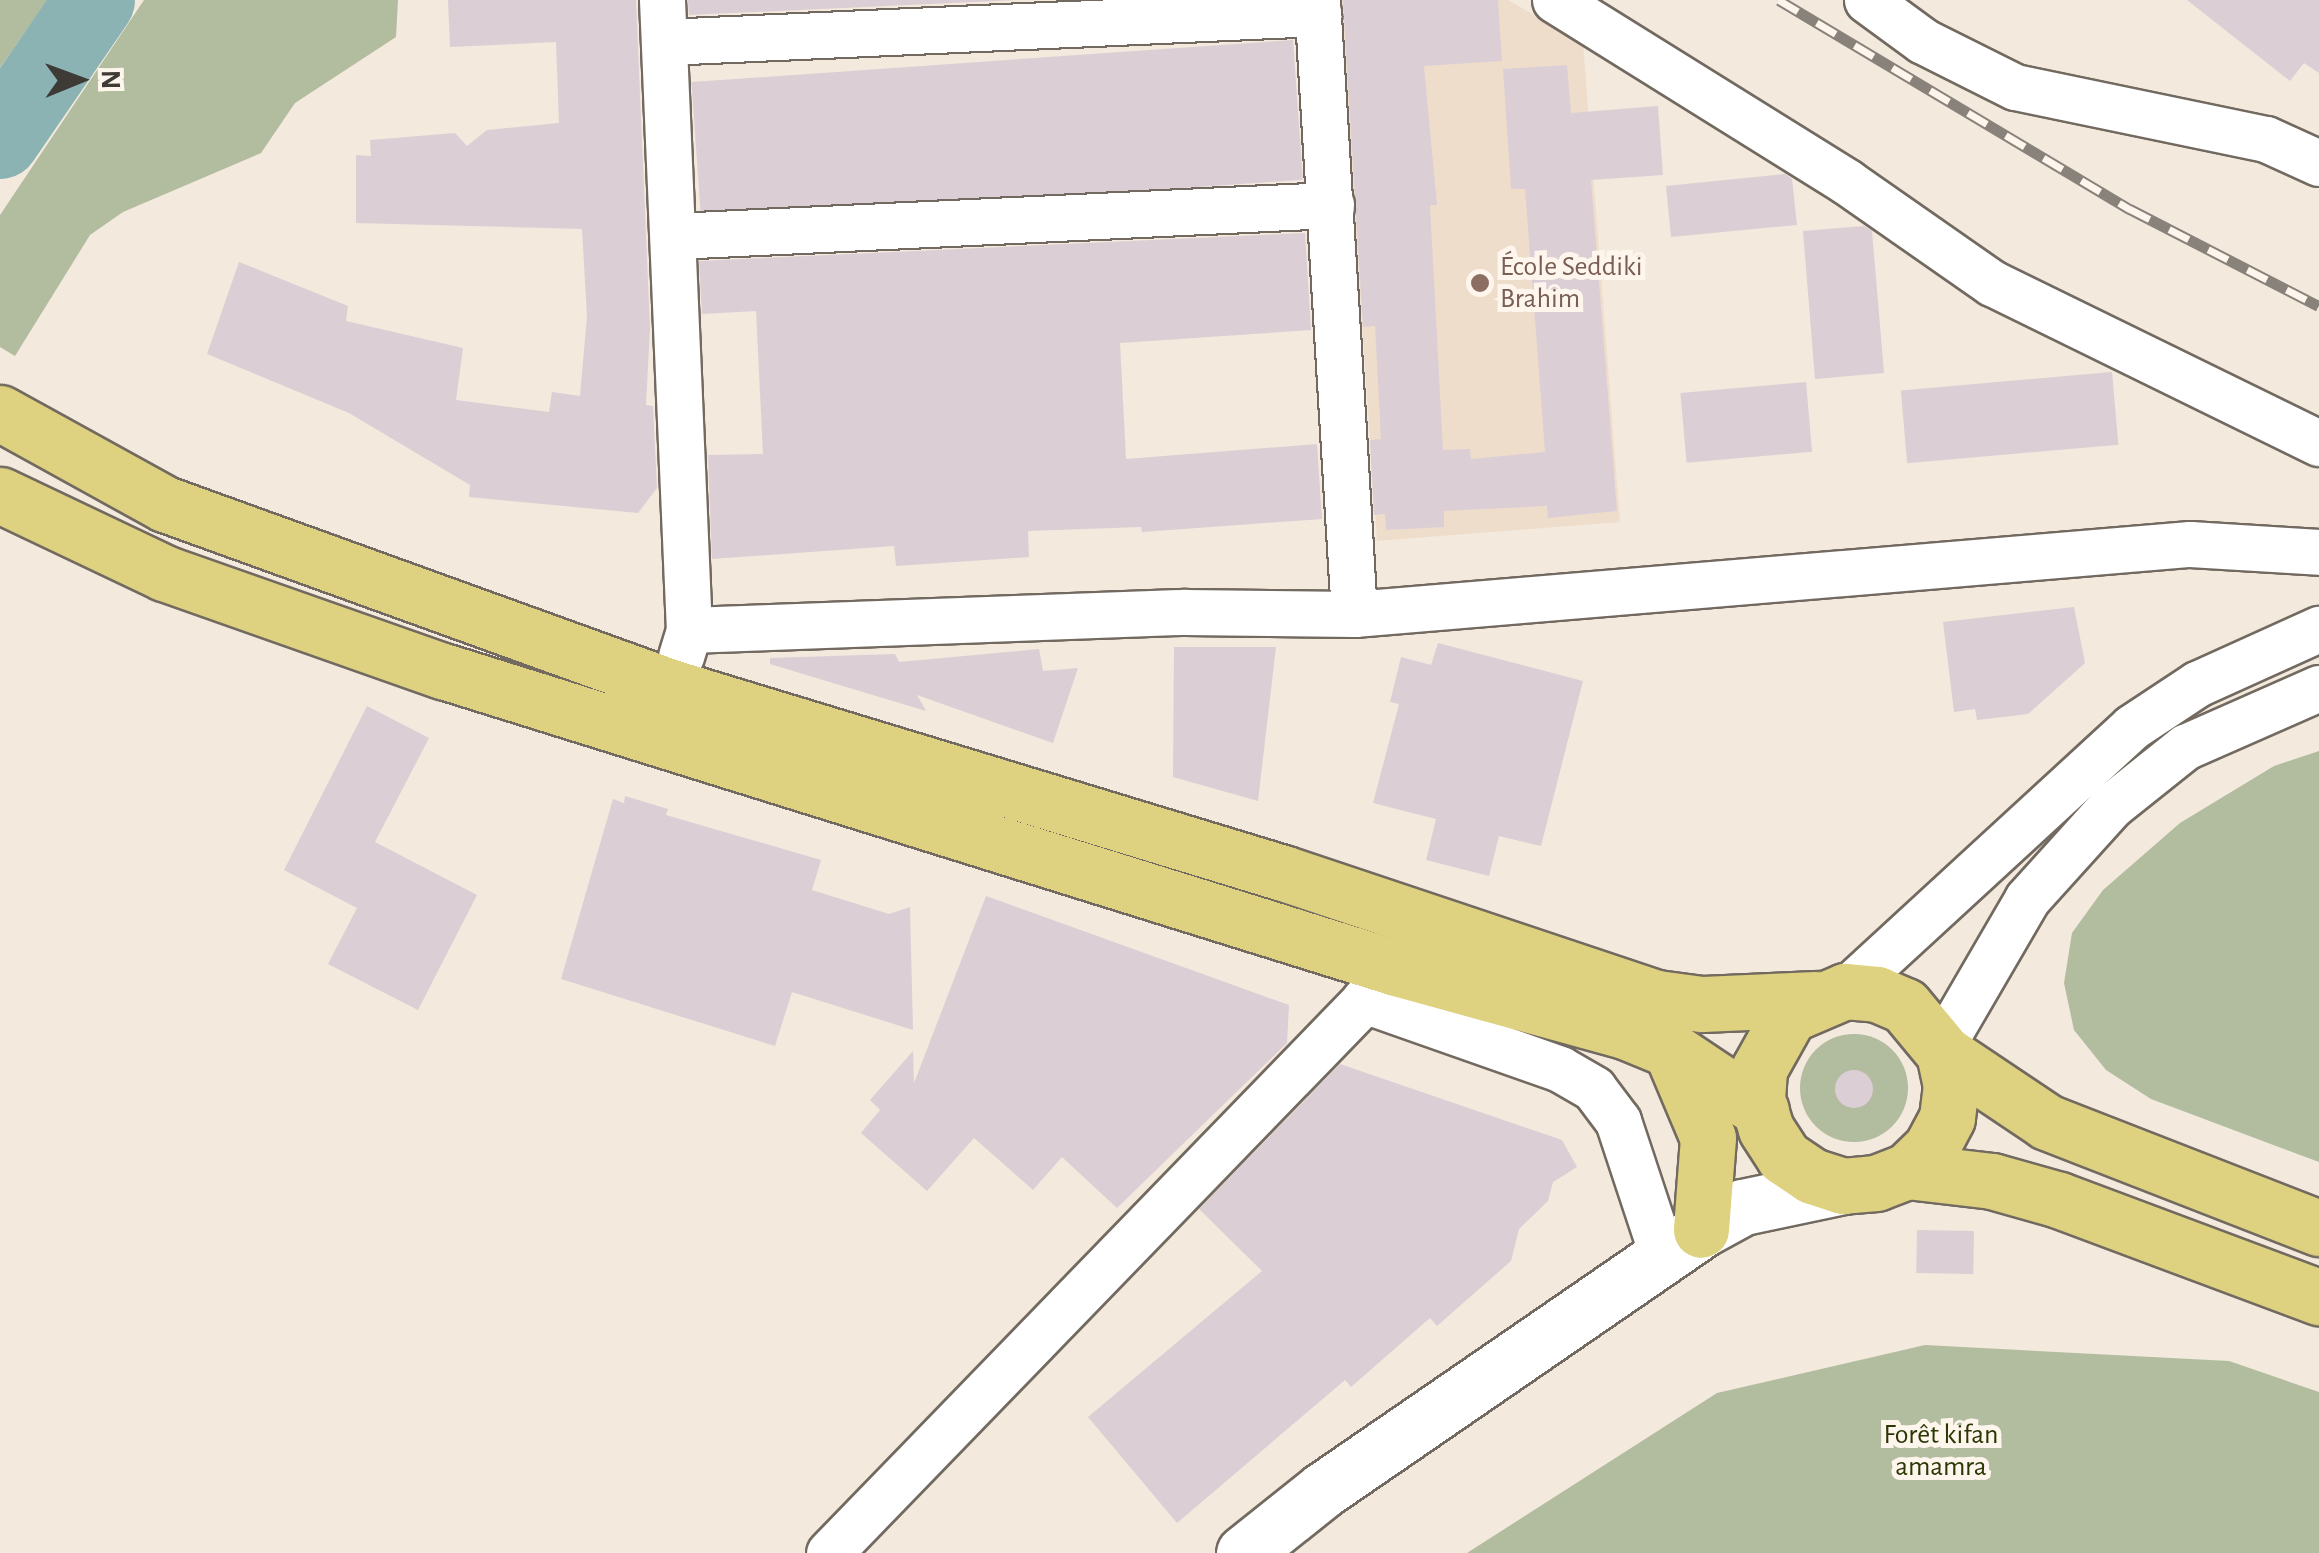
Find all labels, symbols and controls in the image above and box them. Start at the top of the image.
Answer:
north arrow [30,30,130,130]
text: N [96,69,124,89]
place label: École Seddiki Brahim [1500,250,1643,316]
marker: École Seddiki Brahim [1469,272,1491,294]
park label: Forêt kifan amamra [1884,1418,1998,1484]

